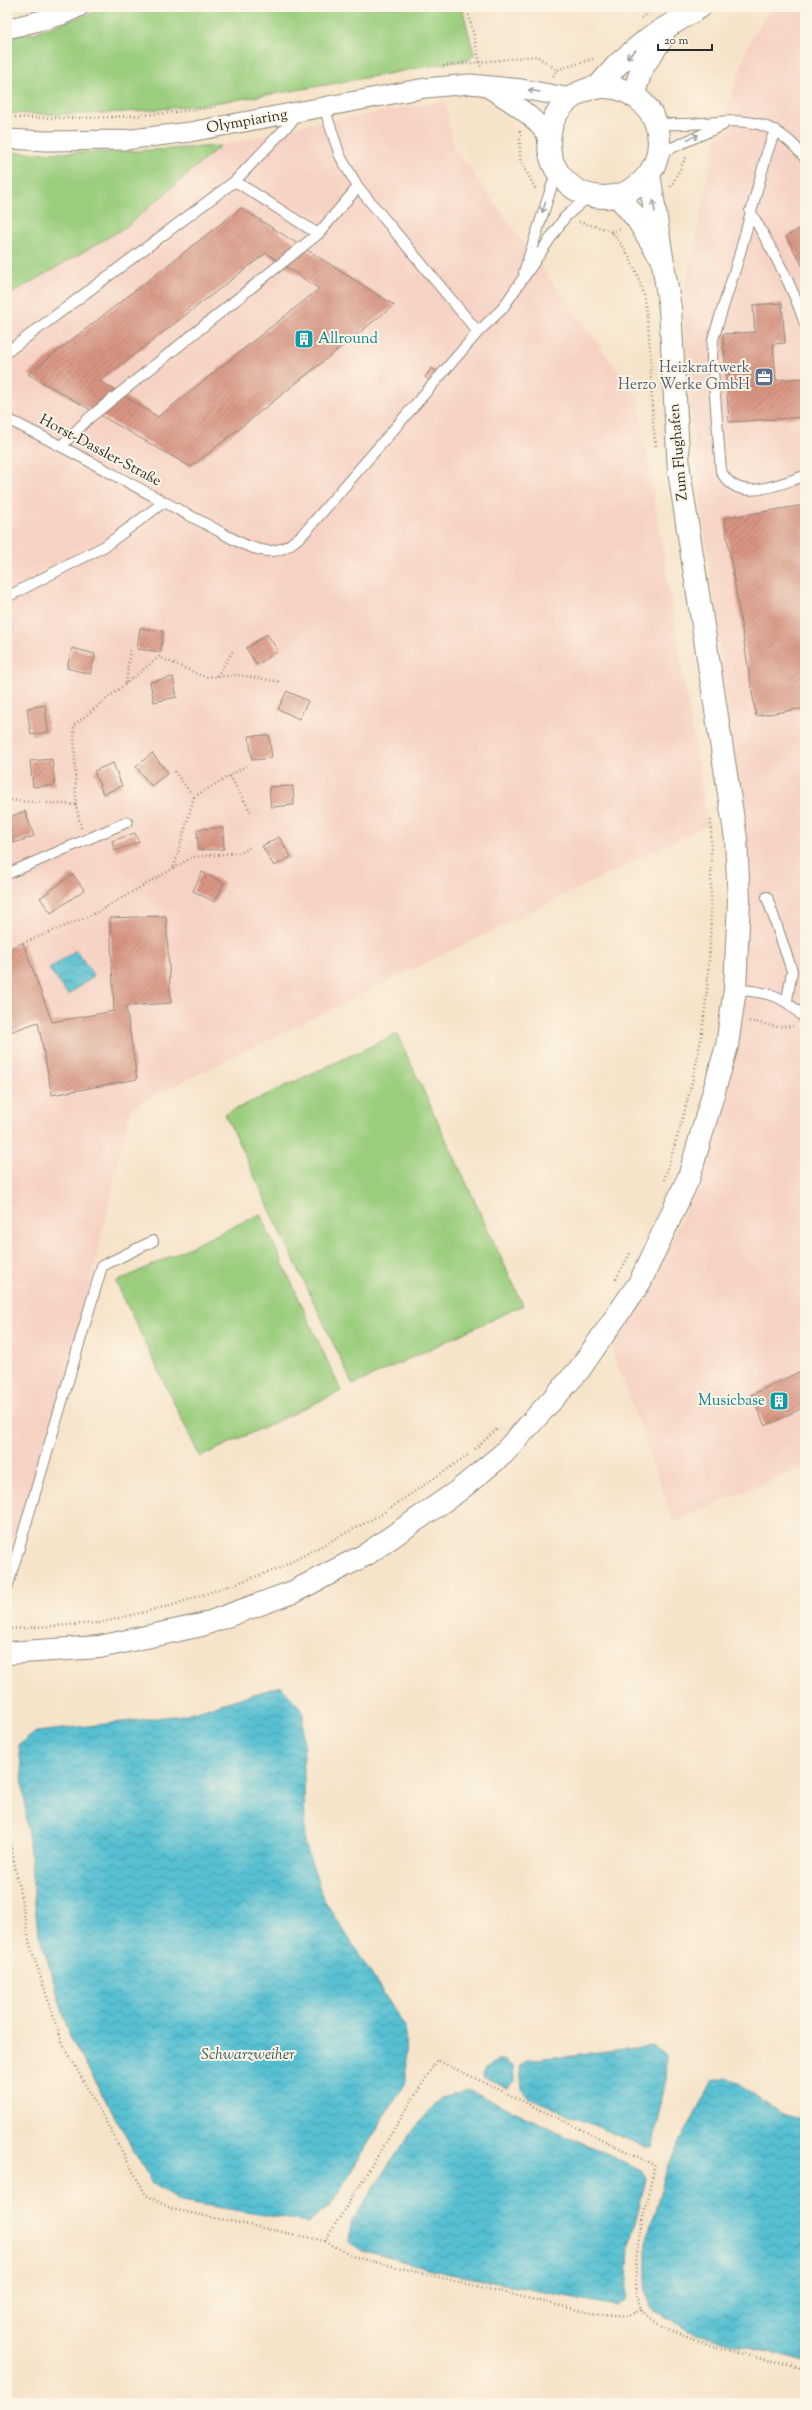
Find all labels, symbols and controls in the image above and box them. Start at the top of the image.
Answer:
scale bar [658,26,712,52]
text: 20 m [664,32,689,50]
one-way arrow [626,49,636,58]
one-way arrow [527,87,540,95]
street label: Olympiaring [205,105,289,139]
one-way arrow [687,133,699,141]
one-way arrow [540,200,547,213]
one-way arrow [650,200,658,213]
building icon: Allround [293,328,315,350]
place label: Allround [318,329,379,350]
place label: Heizkraftwerk Herzo Werke GmbH [618,358,750,396]
office icon: Heizkraftwerk Herzo Werke GmbH [753,366,775,388]
street label: Zum Flughafen [664,402,694,501]
street label: Horst-Dassler-Straße [35,410,165,492]
building icon: Musicbase [768,1390,790,1412]
place label: Musicbase [698,1391,765,1412]
water label: Schwarzweiher [201,2044,295,2067]

